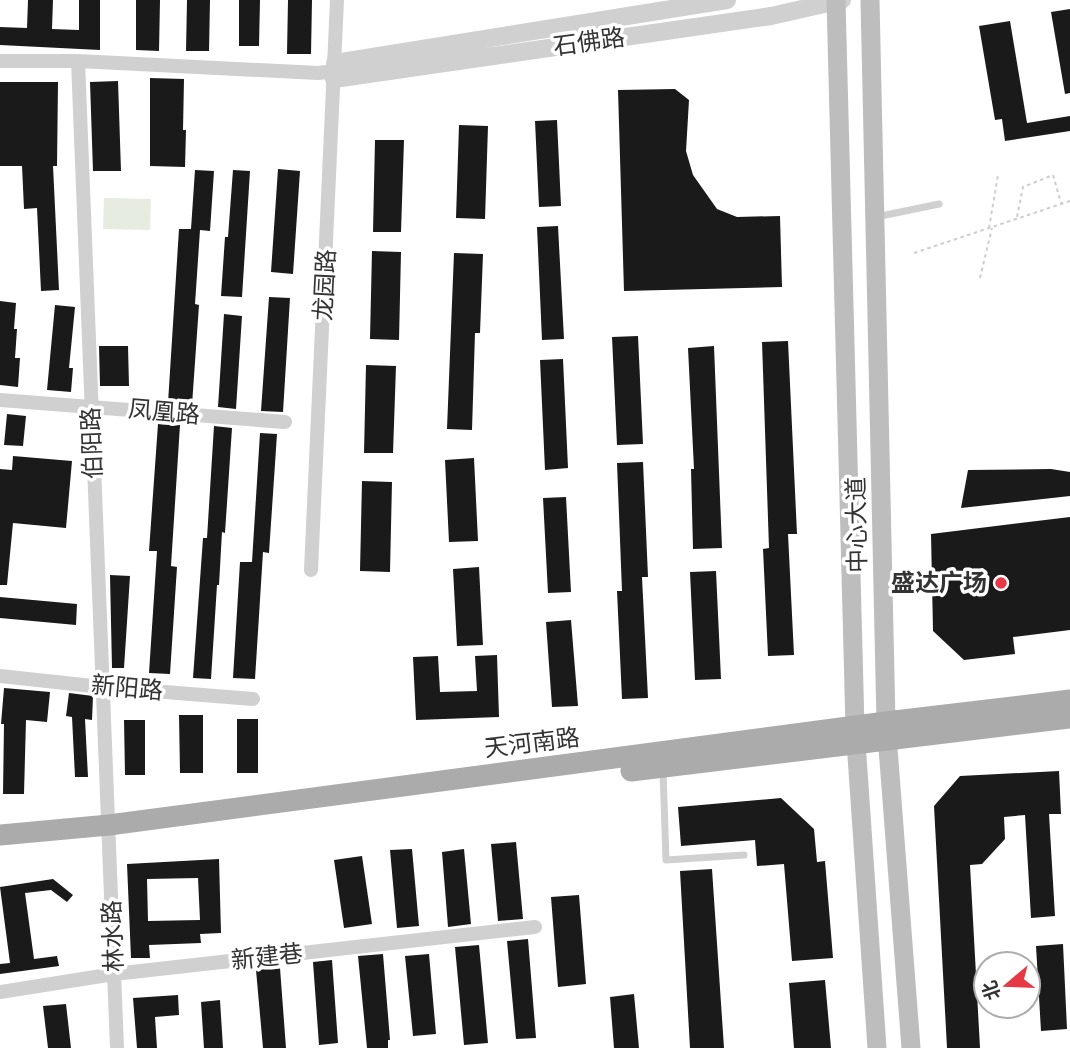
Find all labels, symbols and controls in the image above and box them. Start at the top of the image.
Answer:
street label: 石佛路 [551,23,626,60]
street label: 龙园路 [309,248,340,322]
street label: 凤凰路 [127,395,201,428]
street label: 伯阳路 [77,407,106,479]
street label: 中心大道 [842,477,871,573]
place label: 盛达广场 [891,569,987,596]
marker: 盛达广场 [993,575,1009,591]
street label: 新阳路 [90,671,164,704]
street label: 天河南路 [483,723,581,762]
street label: 林水路 [98,900,127,972]
street label: 新建巷 [230,939,304,974]
north arrow [972,950,1042,1020]
text: 北 [978,978,1004,1003]

